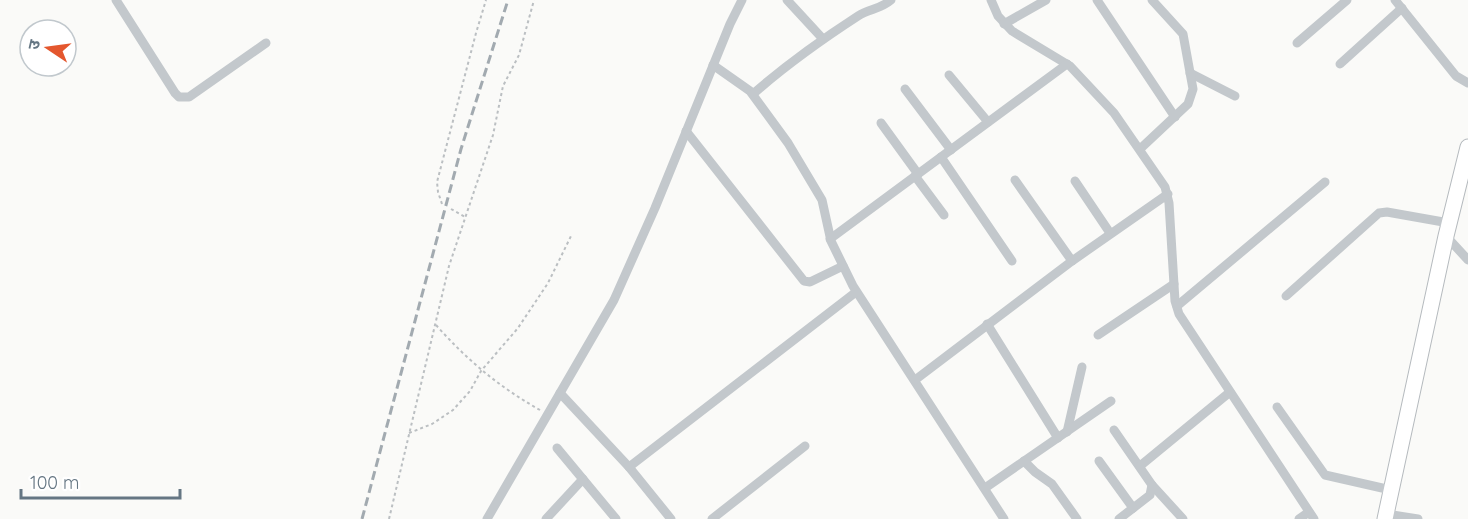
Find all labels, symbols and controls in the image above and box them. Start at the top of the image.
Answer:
north arrow [18,18,78,78]
text: उ [23,37,44,51]
scale bar [21,462,180,500]
text: 100 m [30,471,79,494]

